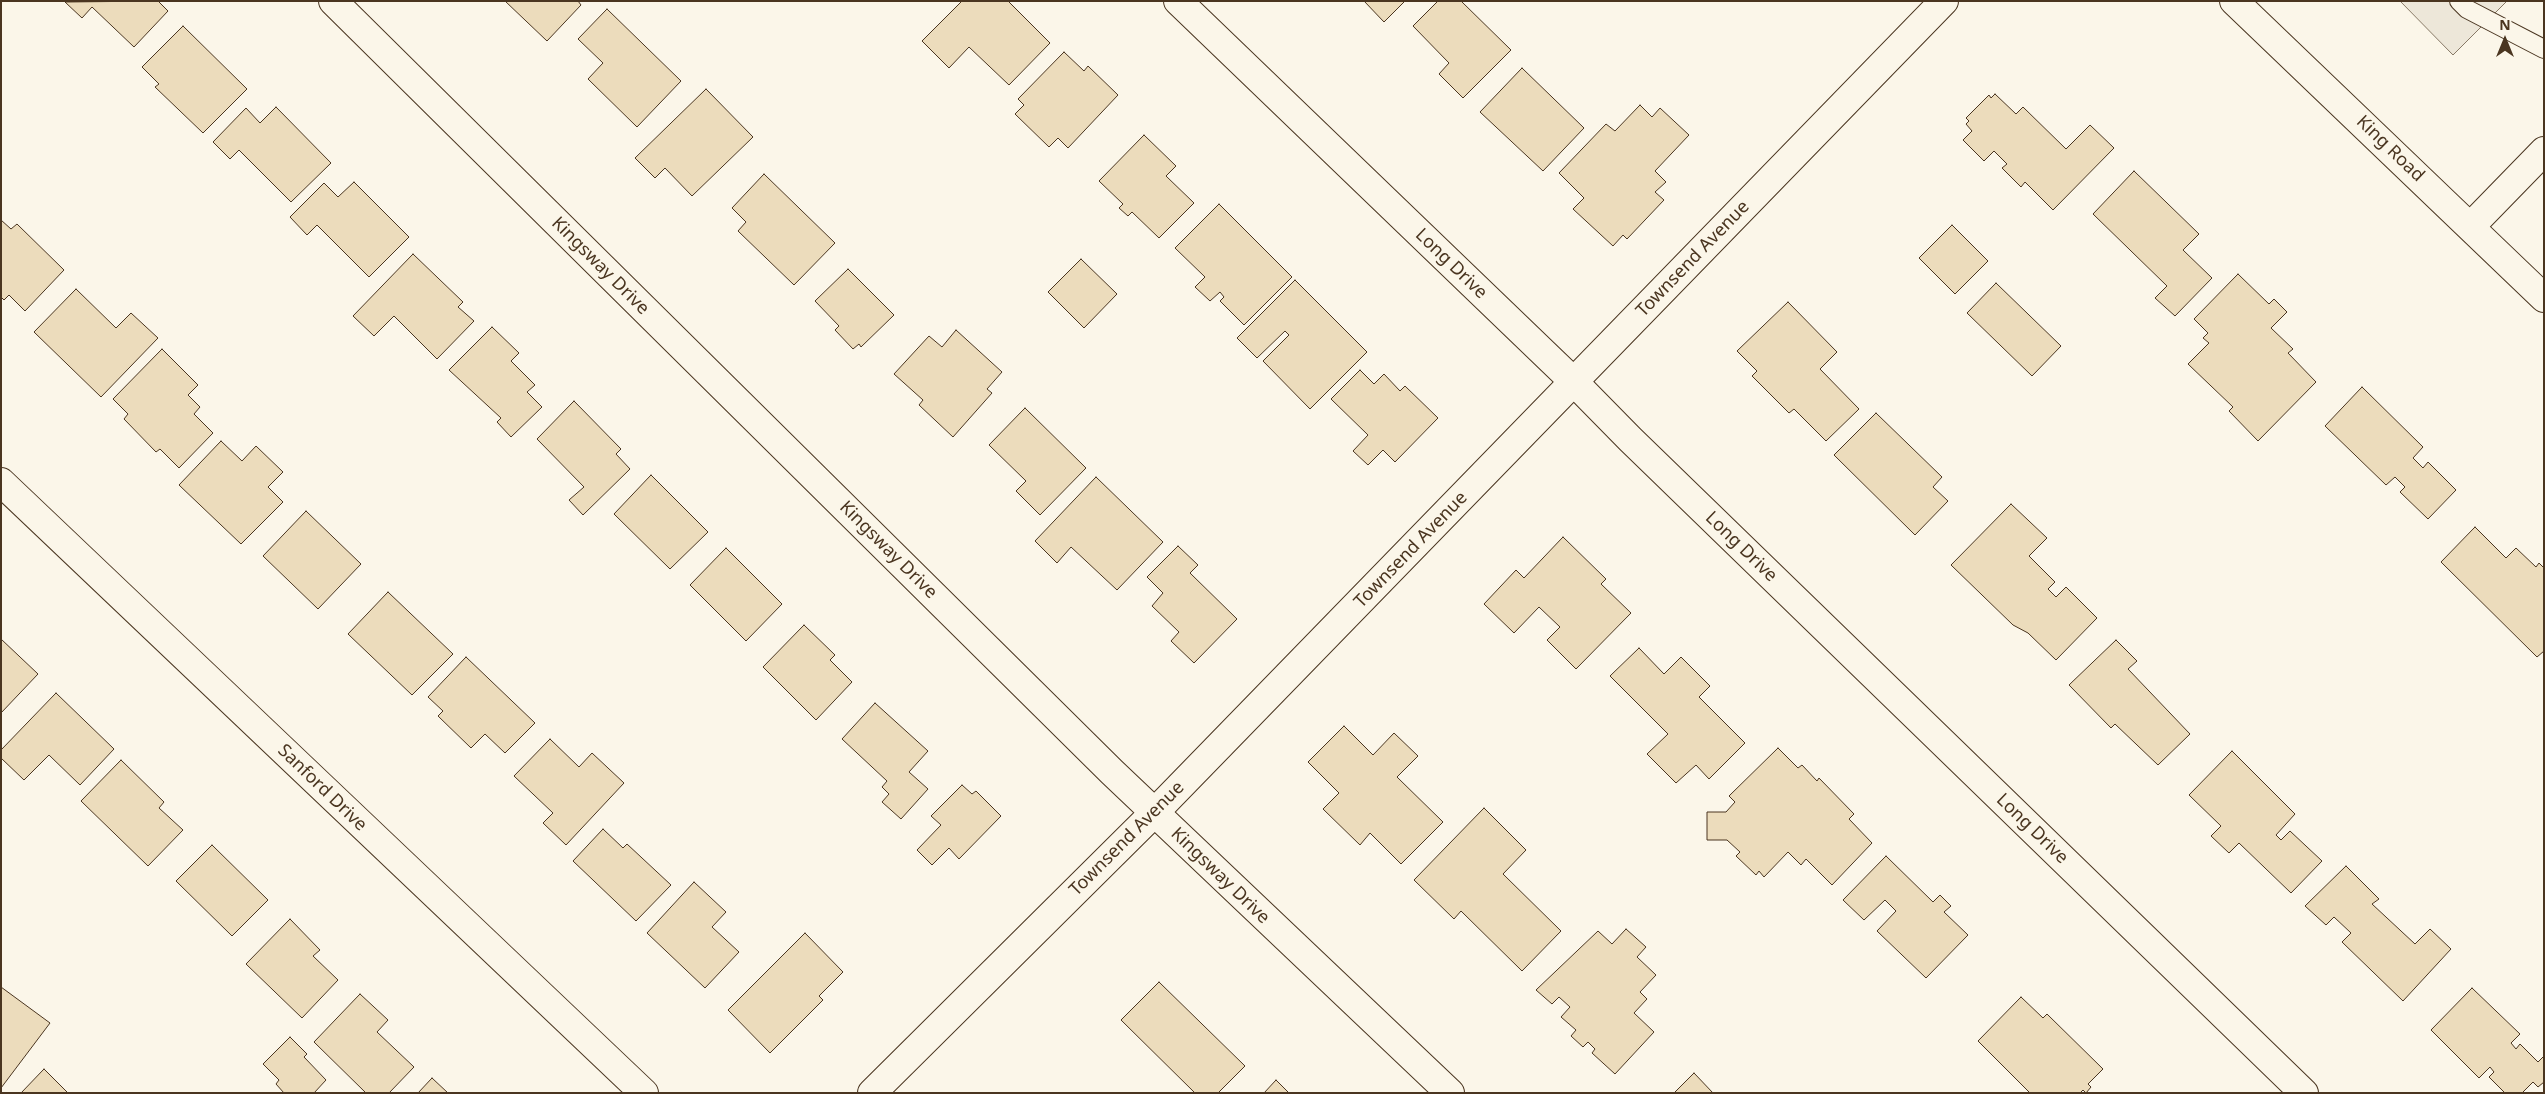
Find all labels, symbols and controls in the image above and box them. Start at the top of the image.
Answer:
north arrow [2480,15,2530,65]
text: N [2499,15,2511,34]
street label: King Road [2352,111,2428,187]
street label: Townsend Avenue [1632,196,1754,322]
street label: Kingsway Drive [547,213,653,319]
street label: Long Drive [1411,224,1491,304]
street label: Townsend Avenue [1350,487,1472,613]
street label: Kingsway Drive [835,497,941,603]
street label: Long Drive [1701,507,1781,587]
street label: Sanford Drive [273,740,371,836]
street label: Townsend Avenue [1065,777,1189,901]
street label: Long Drive [1992,789,2072,869]
street label: Kingsway Drive [1166,823,1274,929]

